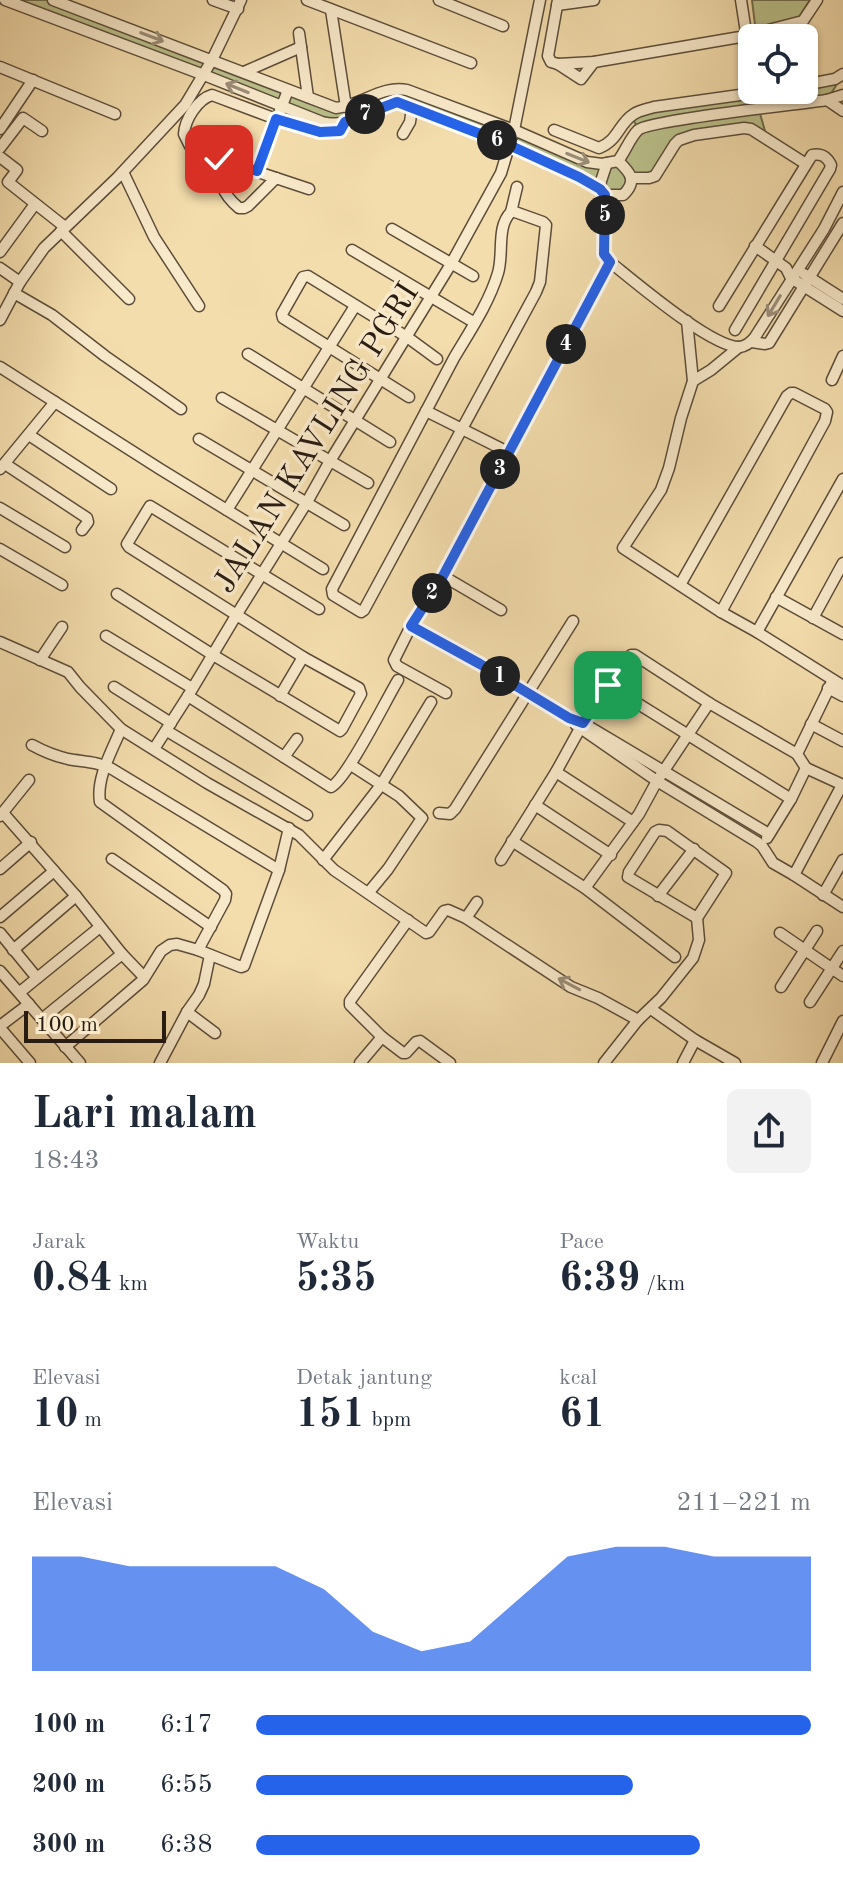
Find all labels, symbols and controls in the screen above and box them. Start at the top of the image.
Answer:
map controls [738,24,818,104]
button: locate [738,24,818,104]
one-way arrow [139,31,164,45]
one-way arrow [226,80,250,94]
pin: 7 [345,94,385,134]
text: 7 [359,103,371,125]
pin: 6 [477,120,517,160]
pin [185,125,253,193]
text: 6 [491,129,503,151]
icon: check [197,137,241,181]
one-way arrow [565,152,590,166]
pin: 5 [585,195,625,235]
text: 5 [599,204,611,226]
street label: JALAN KAVLING PGRI [209,278,426,599]
one-way arrow [766,294,782,317]
pin: 4 [546,324,586,364]
text: 4 [560,333,572,355]
pin: 3 [480,449,520,489]
text: 3 [494,458,506,480]
pin: 2 [412,573,452,613]
text: 2 [426,582,438,604]
pin [574,651,642,719]
pin: 1 [480,656,520,696]
icon: arrive [586,663,630,707]
text: 1 [494,665,506,687]
one-way arrow [558,976,581,992]
scale bar [24,1007,166,1043]
text: 100 m [36,1014,98,1036]
button: share [727,1089,811,1173]
text: Lari malam [32,1093,257,1137]
text: 18:43 [32,1148,100,1174]
text: Jarak [32,1231,86,1253]
text: Waktu [296,1231,359,1253]
text: Pace [559,1231,604,1253]
text: 0.84 [32,1260,113,1300]
text: 5:35 [296,1260,376,1300]
text: 6:39 [559,1260,640,1300]
text: km [113,1273,148,1295]
text: /km [640,1273,685,1295]
text: Elevasi [32,1367,101,1389]
text: Detak jantung [296,1367,432,1389]
text: kcal [559,1367,597,1389]
text: 10 [32,1396,78,1436]
text: 151 [296,1396,365,1436]
text: 61 [559,1396,606,1436]
text: m [78,1409,102,1431]
text: bpm [365,1409,412,1431]
text: Elevasi [32,1490,113,1516]
text: 211–221 m [676,1490,811,1516]
text: 100 m [32,1712,105,1738]
text: 6:17 [160,1712,213,1738]
text: 200 m [32,1772,105,1798]
text: 6:55 [160,1772,213,1798]
text: 300 m [32,1832,105,1858]
text: 6:38 [160,1832,213,1858]

